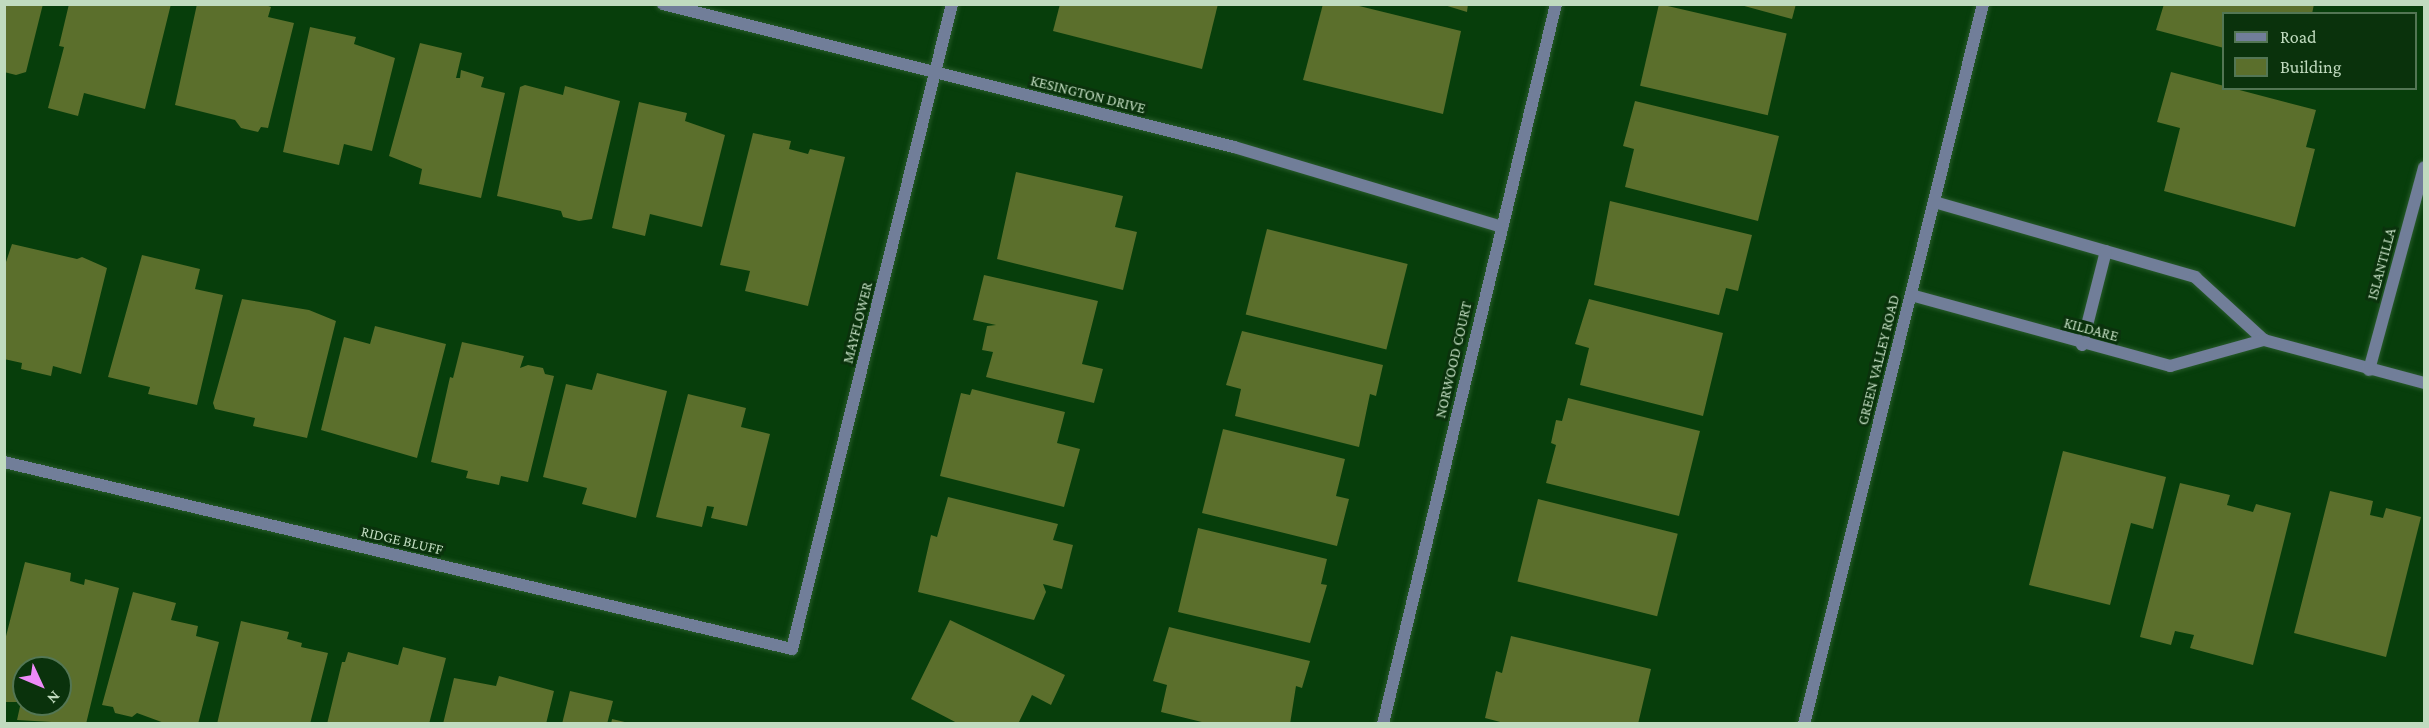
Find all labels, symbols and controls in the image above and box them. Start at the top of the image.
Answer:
legend [2222,12,2417,90]
text: Road [2280,27,2317,47]
text: Building [2280,57,2341,77]
street label: KESINGTON DRIVE [1029,72,1147,118]
street label: ISLANTILLA [2364,226,2400,302]
street label: MAYFLOWER [839,280,877,366]
street label: GREEN VALLEY ROAD [1854,293,1904,427]
street label: NORWOOD COURT [1432,300,1476,420]
street label: KILDARE [2062,314,2120,346]
street label: RIDGE BLUFF [359,523,445,559]
north arrow [12,656,72,716]
text: N [44,688,64,707]

